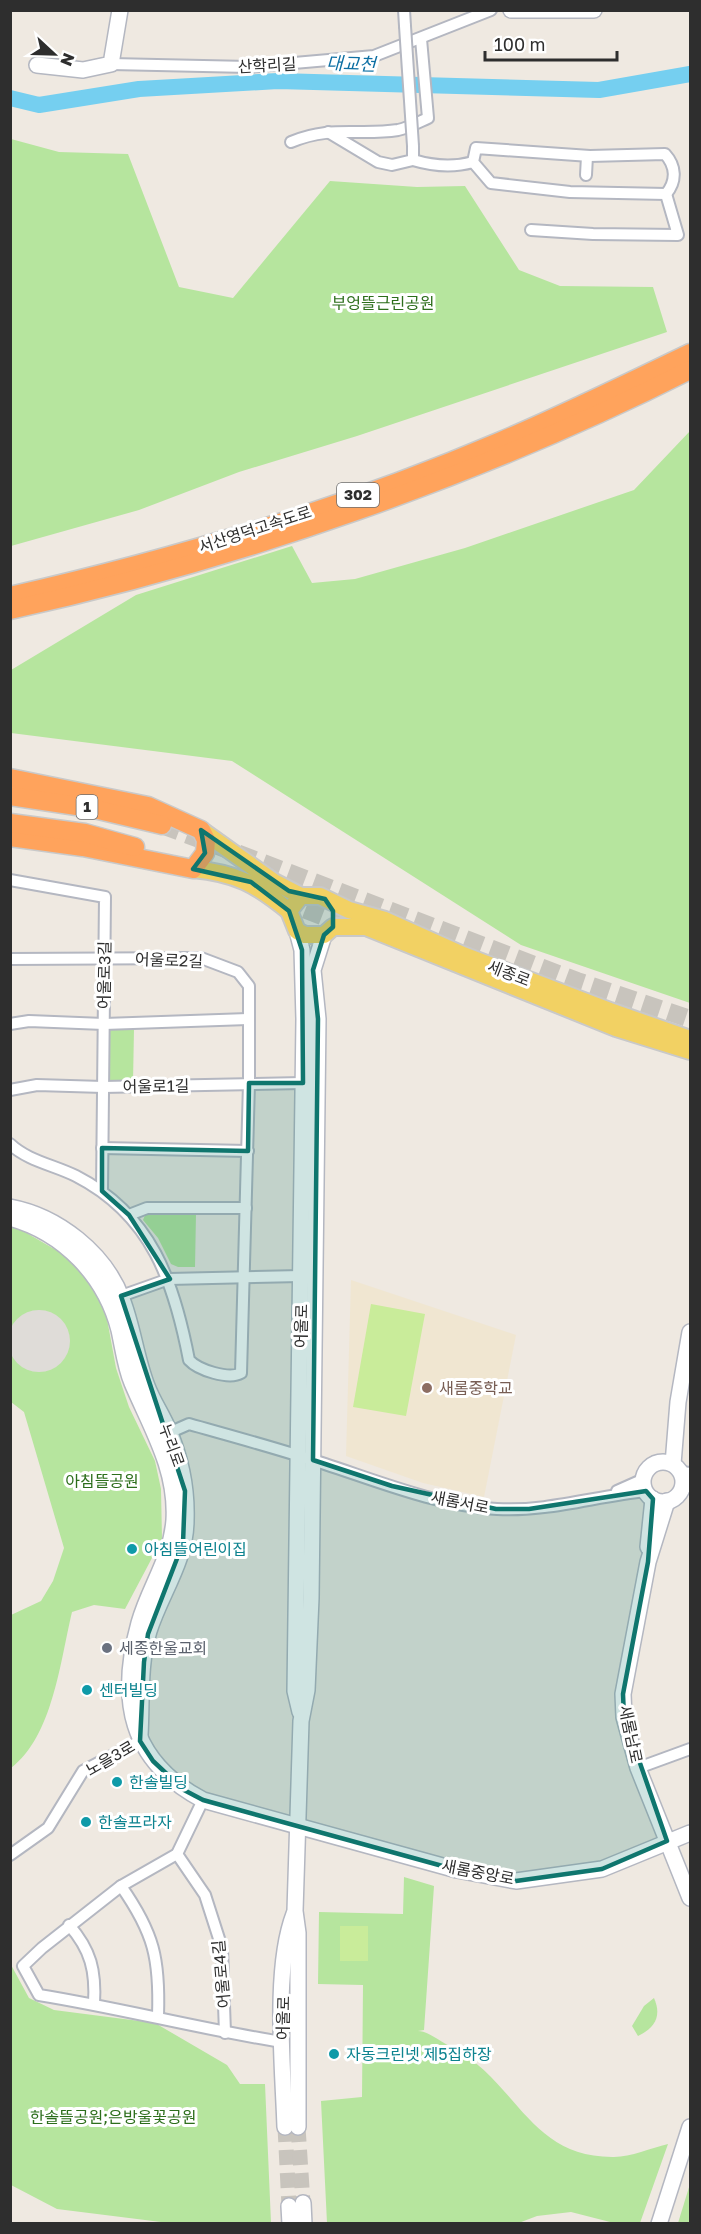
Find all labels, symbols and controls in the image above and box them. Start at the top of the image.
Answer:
north arrow [24,24,84,84]
scale bar [485,24,617,62]
text: 100 m [494,33,545,55]
text: N [56,50,79,69]
water label: 대교천 [326,51,379,75]
street label: 산학리길 [237,53,297,77]
park label: 부엉뜰근린공원 [331,293,435,313]
road number: 302 [337,483,379,507]
street label: 서산영덕고속도로 [196,501,314,557]
road number: 1 [76,795,98,819]
street label: 어울로3길 [93,941,115,1009]
street label: 어울로2길 [135,949,203,971]
street label: 세종로 [485,956,533,990]
street label: 어울로1길 [123,1075,189,1097]
street label: 어울로 [291,1303,311,1348]
place label: 새롬중학교 [439,1378,513,1398]
marker: 새롬중학교 [420,1381,434,1395]
street label: 누리로 [155,1421,189,1469]
park label: 아침뜰공원 [65,1471,139,1491]
street label: 새롬서로 [429,1487,491,1517]
place label: 아침뜰어린이집 [144,1539,247,1559]
marker: 아침뜰어린이집 [125,1542,139,1556]
place label: 세종한울교회 [119,1638,207,1658]
marker: 세종한울교회 [100,1641,114,1655]
place label: 센터빌딩 [99,1680,158,1700]
marker: 센터빌딩 [80,1683,94,1697]
street label: 새롬남로 [615,1703,647,1765]
street label: 노을3로 [82,1736,138,1780]
place label: 한솔빌딩 [129,1772,188,1792]
marker: 한솔빌딩 [110,1775,124,1789]
place label: 한솔프라자 [98,1812,172,1832]
marker: 한솔프라자 [79,1815,93,1829]
street label: 새롬중앙로 [440,1855,516,1889]
street label: 어울로4길 [208,1939,234,2009]
street label: 어울로 [273,1995,293,2040]
place label: 자동크린넷 제5집하장 [346,2044,492,2064]
marker: 자동크린넷 제5집하장 [327,2047,341,2061]
park label: 한솔뜰공원;은방울꽃공원 [30,2107,196,2127]

